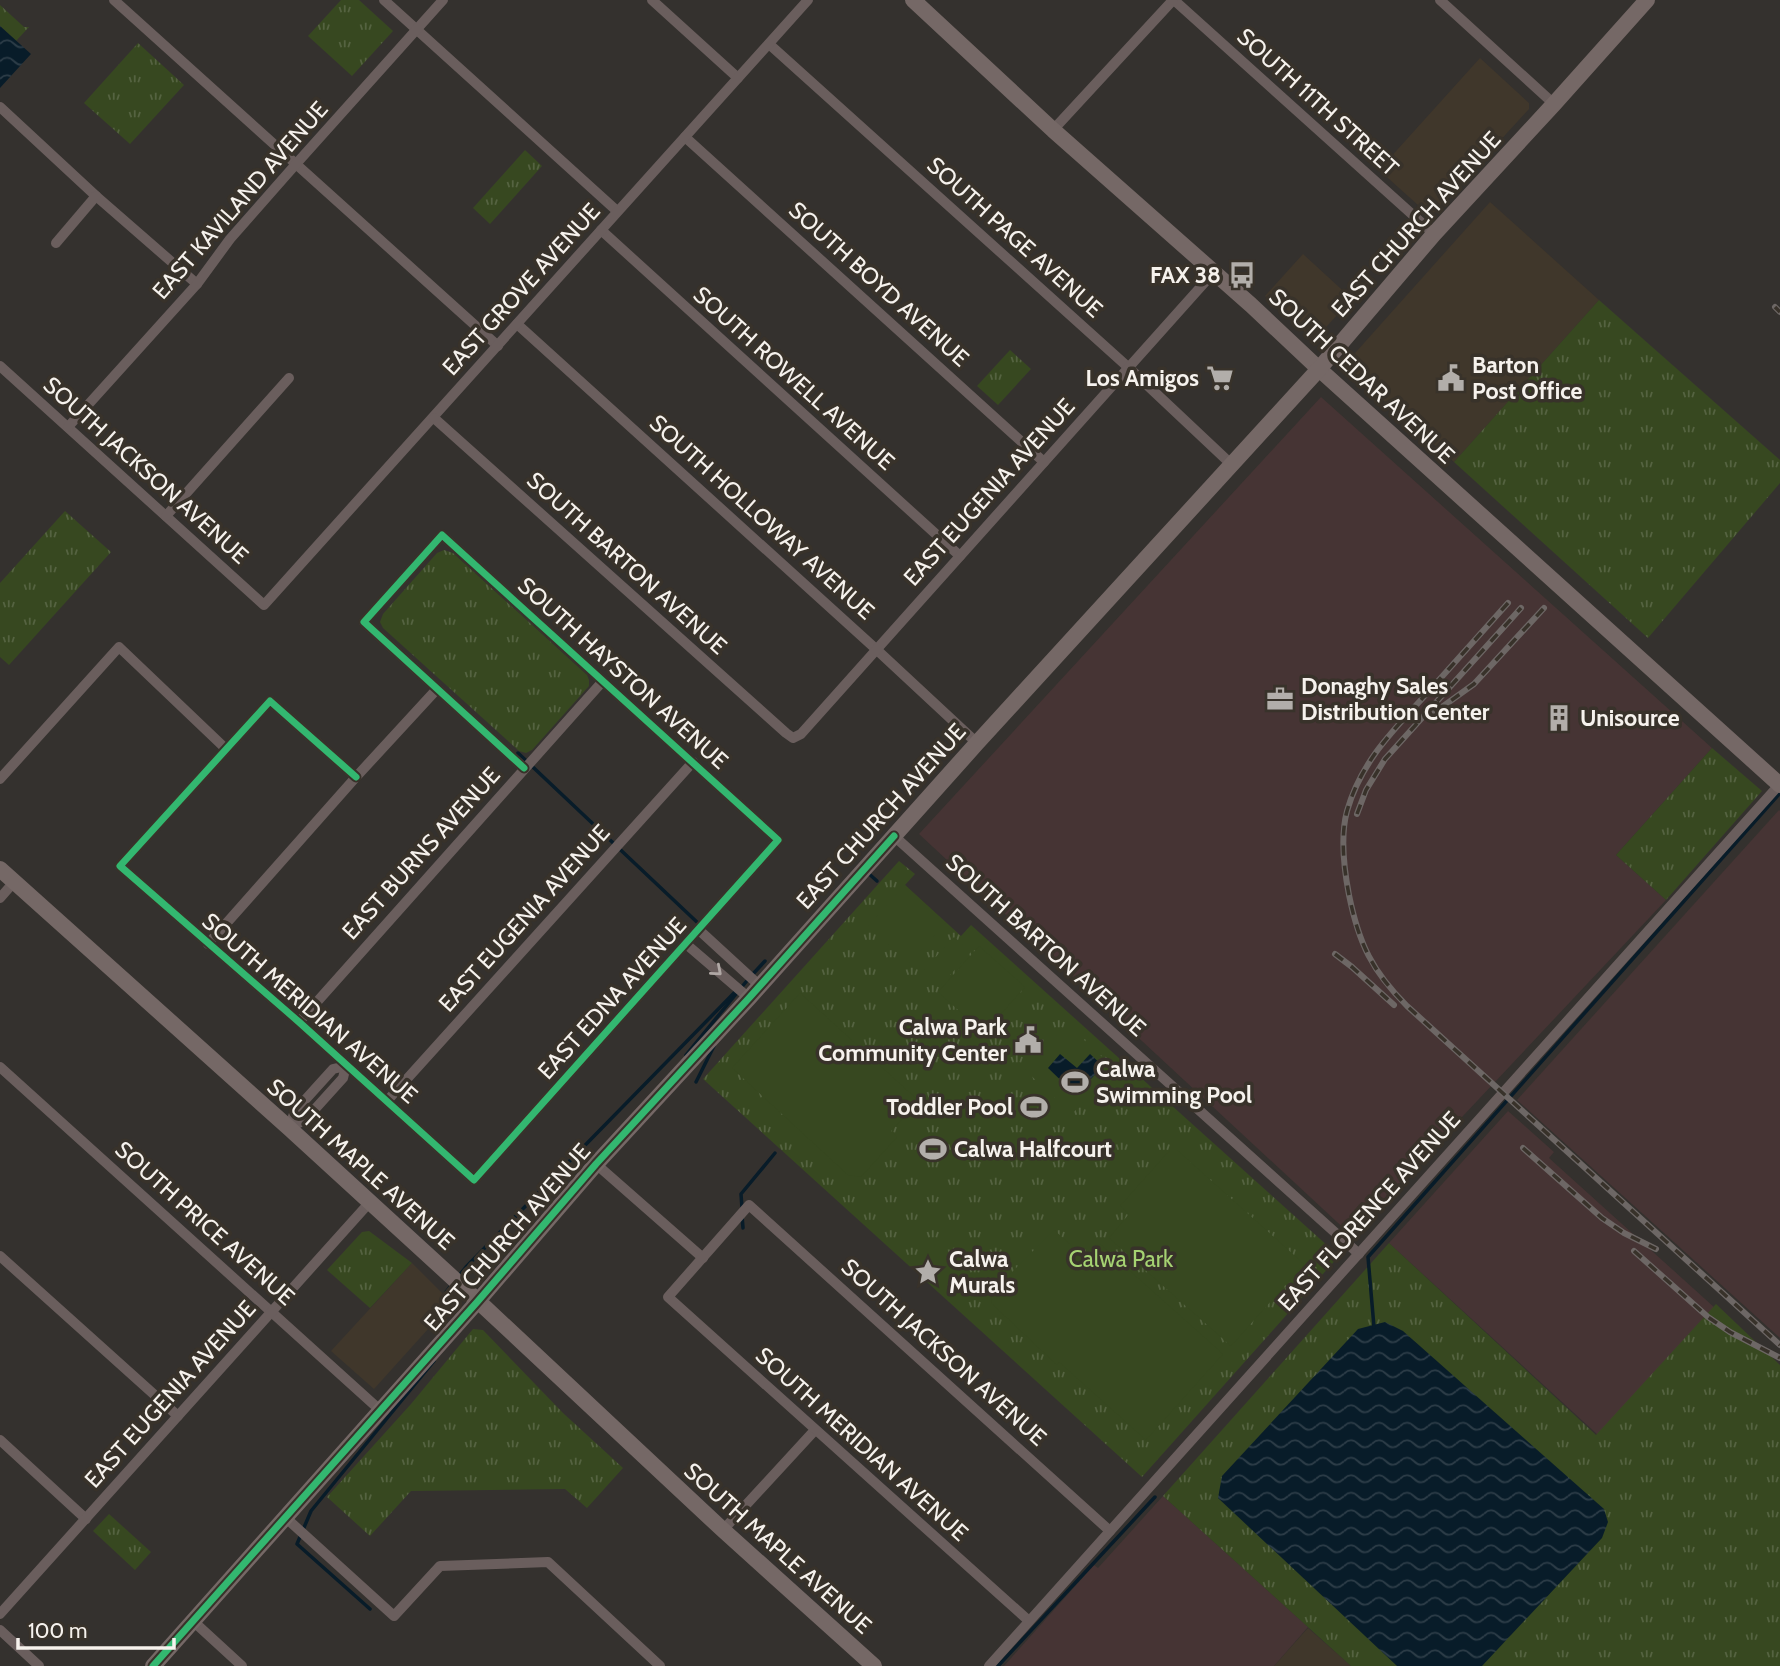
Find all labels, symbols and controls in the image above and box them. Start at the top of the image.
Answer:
street label: SOUTH 11TH STREET [1232,22,1404,182]
street label: EAST KAVILAND AVENUE [146,95,334,305]
street label: EAST CHURCH AVENUE [1325,126,1507,322]
street label: SOUTH PAGE AVENUE [922,151,1108,323]
street label: SOUTH BOYD AVENUE [783,196,975,372]
street label: EAST GROVE AVENUE [436,197,606,381]
bus stop icon: FAX 38 [1227,260,1257,290]
place label: FAX 38 [1150,261,1221,289]
street label: SOUTH ROWELL AVENUE [688,280,900,476]
street label: SOUTH CEDAR AVENUE [1263,283,1461,469]
place label: Barton Post Office [1472,351,1583,405]
supermarket icon: Los Amigos [1205,363,1235,393]
public building icon: Barton Post Office [1436,363,1466,393]
place label: Los Amigos [1085,364,1199,392]
street label: SOUTH JACKSON AVENUE [38,371,254,569]
street label: EAST EUGENIA AVENUE [898,393,1080,591]
street label: SOUTH HOLLOWAY AVENUE [644,409,880,625]
street label: SOUTH BARTON AVENUE [521,466,733,660]
street label: SOUTH HAYSTON AVENUE [512,571,734,775]
place label: Donaghy Sales Distribution Center [1301,672,1490,726]
office icon: Donaghy Sales Distribution Center [1265,684,1295,714]
building icon: Unisource [1544,703,1574,733]
place label: Unisource [1580,704,1680,732]
street label: EAST CHURCH AVENUE [790,718,972,914]
street label: EAST BURNS AVENUE [336,761,506,945]
street label: EAST EUGENIA AVENUE [433,819,615,1017]
street label: SOUTH BARTON AVENUE [940,848,1152,1042]
street label: SOUTH MERIDIAN AVENUE [197,907,423,1109]
street label: EAST EDNA AVENUE [532,911,692,1085]
one-way arrow [709,963,722,975]
place label: Calwa Park Community Center [818,1013,1008,1067]
public building icon: Calwa Park Community Center [1013,1025,1043,1055]
place label: Calwa Swimming Pool [1096,1055,1252,1109]
sports icon: Calwa Swimming Pool [1060,1067,1090,1097]
street label: SOUTH MAPLE AVENUE [262,1073,460,1255]
sports icon: Toddler Pool [1019,1092,1049,1122]
place label: Toddler Pool [886,1093,1013,1121]
street label: EAST FLORENCE AVENUE [1272,1105,1466,1317]
sports icon: Calwa Halfcourt [918,1134,948,1164]
street label: SOUTH PRICE AVENUE [109,1135,301,1311]
place label: Calwa Halfcourt [954,1135,1112,1163]
street label: EAST CHURCH AVENUE [418,1137,596,1337]
place label: Calwa Murals [949,1245,1016,1299]
park label: Calwa Park [1069,1245,1174,1273]
street label: SOUTH JACKSON AVENUE [836,1253,1052,1451]
place icon: Calwa Murals [913,1257,943,1287]
street label: EAST EUGENIA AVENUE [79,1295,261,1493]
street label: SOUTH MERIDIAN AVENUE [750,1341,974,1547]
street label: SOUTH MAPLE AVENUE [679,1457,877,1639]
scale bar [18,1606,173,1650]
text: 100 m [28,1618,87,1643]

